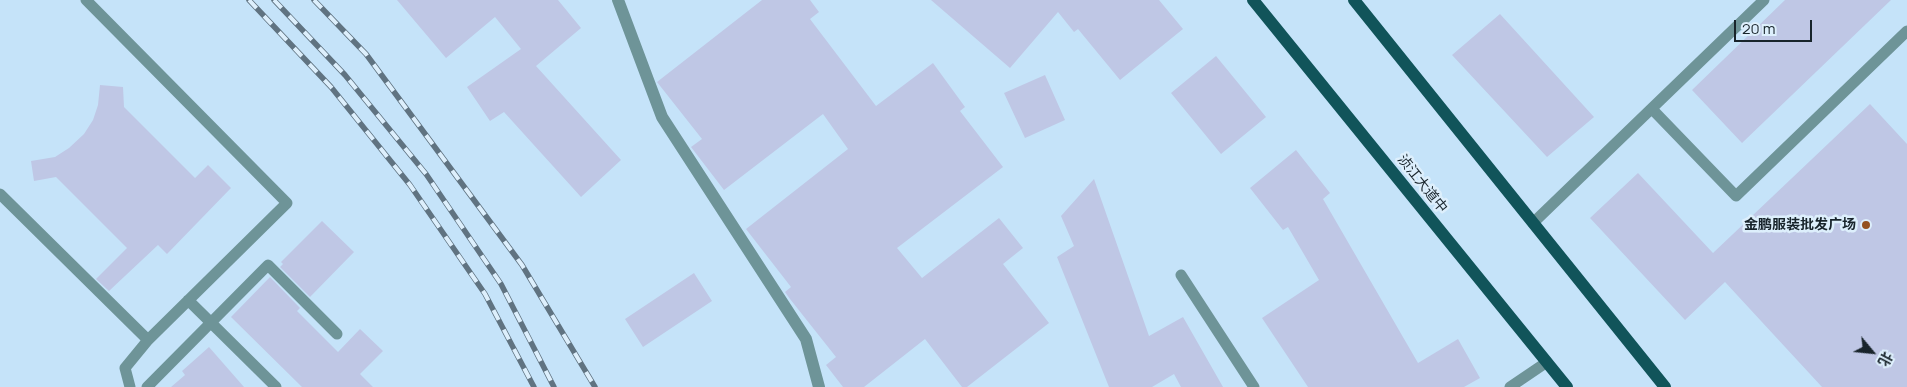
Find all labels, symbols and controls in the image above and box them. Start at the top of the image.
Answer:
scale bar [1737,10,1814,42]
text: 20 m [1742,18,1775,39]
street label: 浈江大道中 [1393,152,1451,216]
place label: 金鹏服装批发广场 [1744,217,1856,233]
marker: 金鹏服装批发广场 [1860,219,1872,231]
north arrow [1847,327,1897,377]
text: 北 [1874,349,1897,370]

